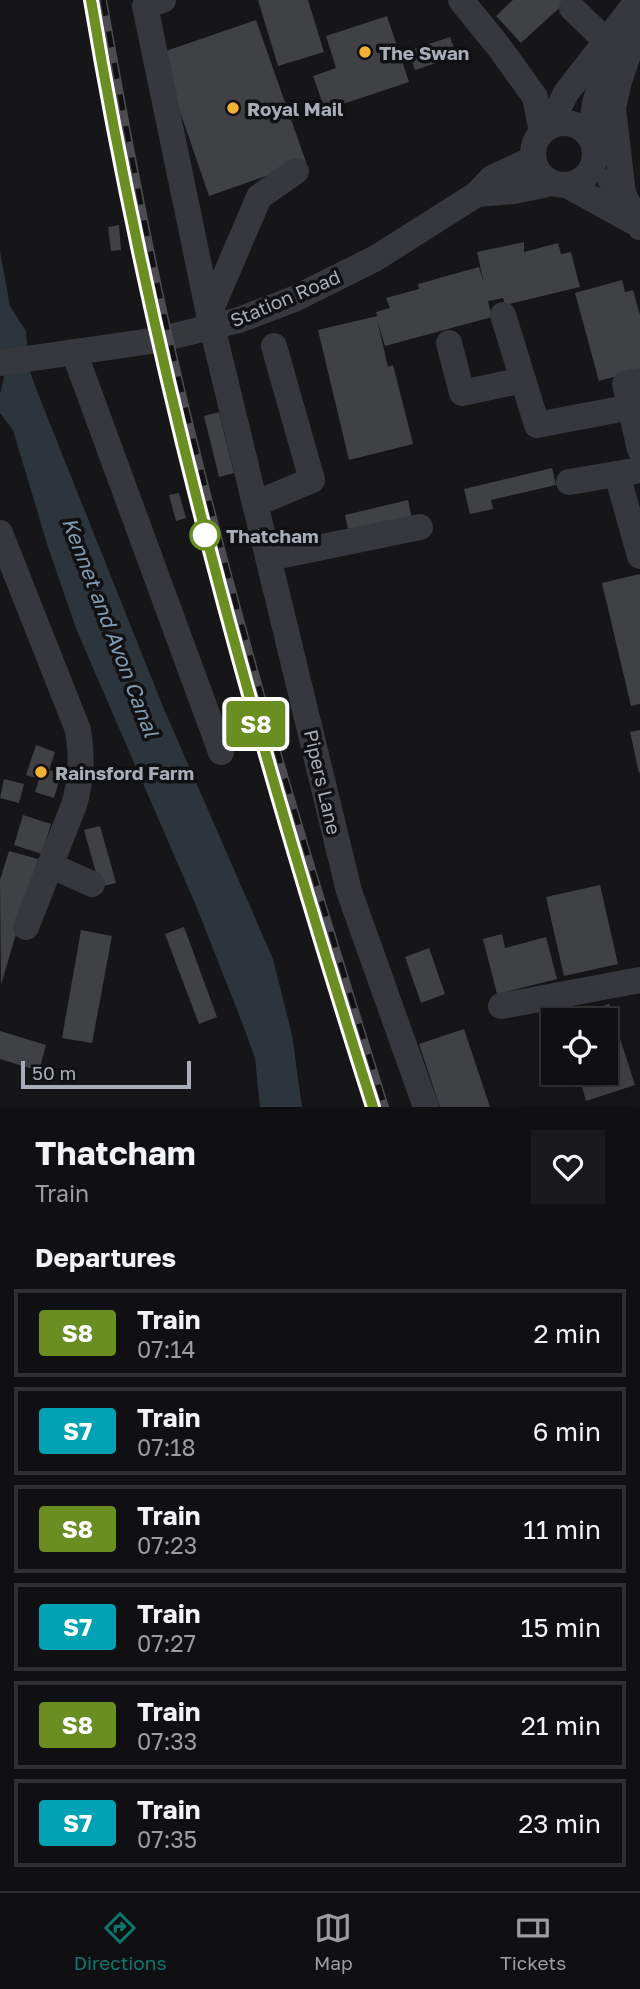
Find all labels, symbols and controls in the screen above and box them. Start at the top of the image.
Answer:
place label: The Swan [379,41,469,64]
marker: The Swan [357,44,373,60]
place label: Royal Mail [247,97,343,120]
marker: Royal Mail [225,100,241,116]
street label: Station Road [227,265,343,331]
water label: Kennet and Avon Canal [57,513,165,742]
marker: Thatcham [190,520,220,550]
place label: Thatcham [226,524,319,547]
line badge: S8 [224,701,288,747]
text: S8 [240,709,272,738]
street label: Pipers Lane [300,727,346,837]
place label: Rainsford Farm [55,761,194,784]
marker: Rainsford Farm [33,764,49,780]
map controls [541,1008,618,1085]
button: locate [541,1008,618,1085]
scale bar [21,1058,191,1090]
text: 50 m [32,1061,76,1084]
button: heart [531,1130,605,1204]
text: Thatcham [35,1133,196,1172]
text: Train [35,1179,89,1207]
text: Departures [35,1242,176,1273]
text: Train [137,1304,201,1335]
text: S8 [62,1318,93,1347]
text: 2 min [533,1318,601,1349]
text: 07:14 [137,1335,196,1363]
text: Train [137,1402,201,1433]
text: S7 [63,1416,92,1445]
text: 6 min [533,1416,601,1447]
text: 07:18 [137,1433,196,1461]
text: Train [137,1500,201,1531]
text: S8 [62,1514,93,1543]
text: 11 min [523,1514,601,1545]
text: 07:23 [137,1531,197,1559]
text: Train [137,1598,201,1629]
text: S7 [63,1612,92,1641]
text: 15 min [521,1612,601,1643]
text: 07:27 [137,1629,196,1657]
text: Train [137,1696,201,1727]
text: S8 [62,1710,93,1739]
text: 21 min [521,1710,601,1741]
text: 07:33 [137,1727,197,1755]
text: Train [137,1794,201,1825]
text: S7 [63,1808,92,1837]
text: 23 min [518,1808,601,1839]
text: 07:35 [137,1825,197,1853]
tab: Directions [74,1909,167,1974]
tab: Map [314,1909,353,1974]
tab: Tickets [500,1909,566,1974]

